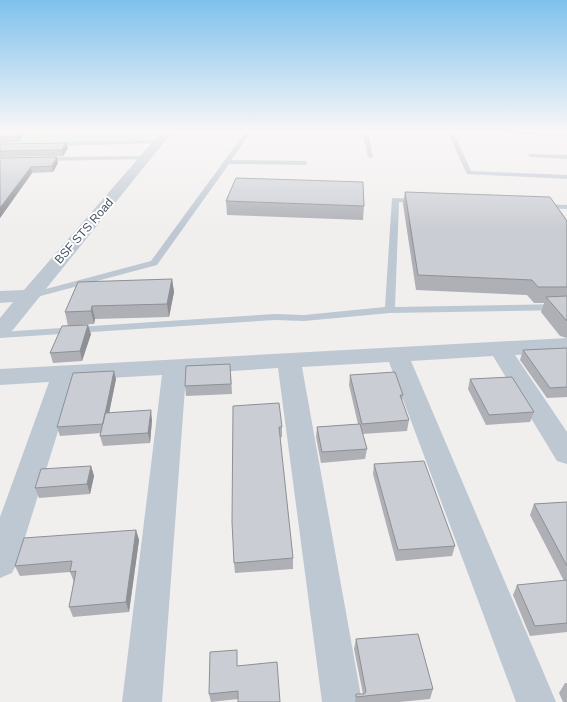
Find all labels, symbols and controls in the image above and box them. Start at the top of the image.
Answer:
street label: BSF STS Road [52,195,116,267]

